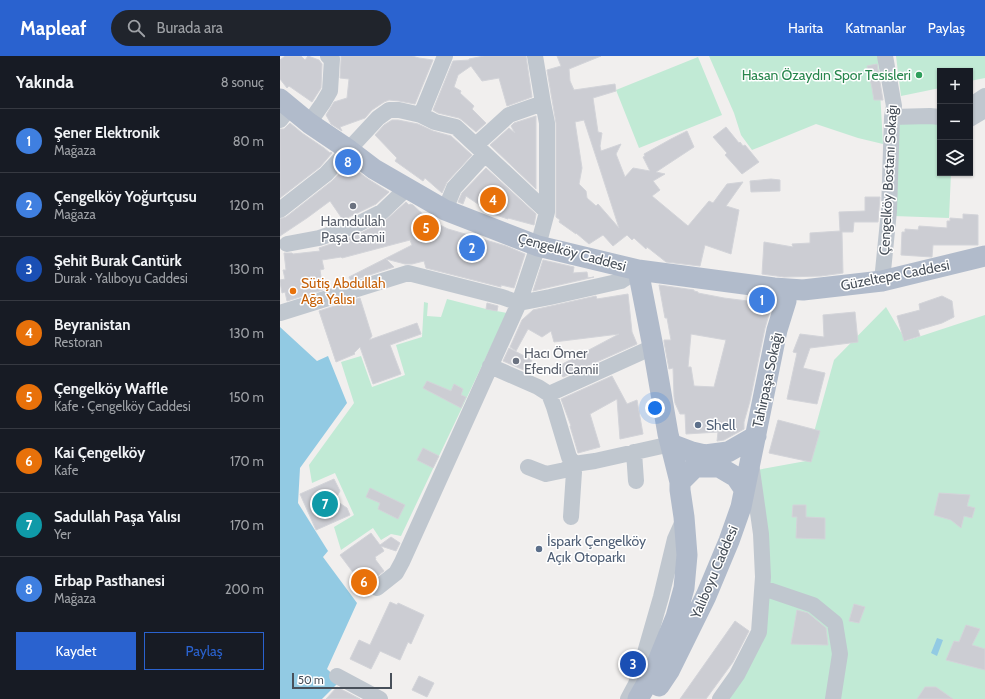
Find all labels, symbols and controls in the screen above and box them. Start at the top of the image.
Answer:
search box [111,10,391,46]
text: Mapleaf [20,17,87,40]
icon: search [125,17,147,39]
text: Burada ara [157,19,223,37]
text: Harita [788,19,823,37]
text: Katmanlar [845,19,906,37]
text: Paylaş [928,19,965,37]
place label: Hasan Özaydın Spor Tesisleri [742,66,911,84]
map controls [937,68,973,176]
button: + [937,68,973,104]
marker: Hasan Özaydın Spor Tesisleri [914,70,924,80]
text: Yakında [16,72,74,92]
text: 8 sonuç [221,74,264,90]
street label: Çengelköy Bostanı Sokağı [875,104,901,256]
button: − [937,104,973,140]
text: Şener Elektronik [54,124,160,142]
text: 1 [27,133,31,149]
text: 80 m [233,133,264,149]
button: layers [937,140,973,176]
text: Mağaza [54,142,96,158]
pin: 8 [335,147,361,177]
pin: 4 [480,185,506,215]
text: Çengelköy Yoğurtçusu [54,188,197,206]
text: 2 [26,197,32,213]
text: 120 m [230,197,264,213]
marker: Hamdullah Paşa Camii [348,201,358,211]
text: Mağaza [54,206,96,222]
place label: Hamdullah Paşa Camii [321,212,385,246]
pin: 5 [413,213,439,243]
street label: Çengelköy Caddesi [516,229,628,275]
pin: 2 [459,233,485,263]
text: Şehit Burak Cantürk [54,252,182,270]
street label: Güzeltepe Caddesi [839,256,951,294]
text: 3 [25,261,33,277]
text: 130 m [229,261,264,277]
text: Durak · Yalıboyu Caddesi [54,270,188,286]
place label: Sütiş Abdullah Ağa Yalısı [301,274,385,308]
pin: 1 [749,285,775,315]
marker: Sütiş Abdullah Ağa Yalısı [288,286,298,296]
text: Beyranistan [54,316,131,334]
text: 4 [25,325,33,341]
text: 130 m [229,325,264,341]
street label: Tahirpaşa Sokağı [748,331,786,429]
text: Restoran [54,334,103,350]
place label: Hacı Ömer Efendi Camii [524,344,599,378]
marker: Hacı Ömer Efendi Camii [511,356,521,366]
text: Çengelköy Waffle [54,380,168,398]
text: 5 [26,389,32,405]
text: 150 m [229,389,264,405]
text: Kafe · Çengelköy Caddesi [54,398,191,414]
your location [645,398,665,418]
place label: Shell [706,416,736,434]
marker: Shell [693,420,703,430]
text: Kai Çengelköy [54,444,145,462]
text: 6 [25,453,33,469]
text: 170 m [230,453,264,469]
text: Kafe [54,462,78,478]
pin: 7 [312,489,338,519]
text: Sadullah Paşa Yalısı [54,508,181,526]
text: 7 [26,517,32,533]
text: 170 m [230,517,264,533]
street label: Yalıboyu Caddesi [686,523,742,622]
text: Yer [54,526,71,542]
place label: İspark Çengelköy Açık Otoparkı [547,532,646,566]
marker: İspark Çengelköy Açık Otoparkı [534,544,544,554]
pin: 6 [351,567,377,597]
text: Erbap Pasthanesi [54,572,165,590]
text: 8 [25,581,33,597]
text: 200 m [225,581,264,597]
text: Mağaza [54,590,96,606]
button: Kaydet [16,632,136,670]
button: Paylaş [144,632,264,670]
pin: 3 [620,649,646,679]
scale bar [292,671,392,690]
text: 50 m [298,673,324,687]

